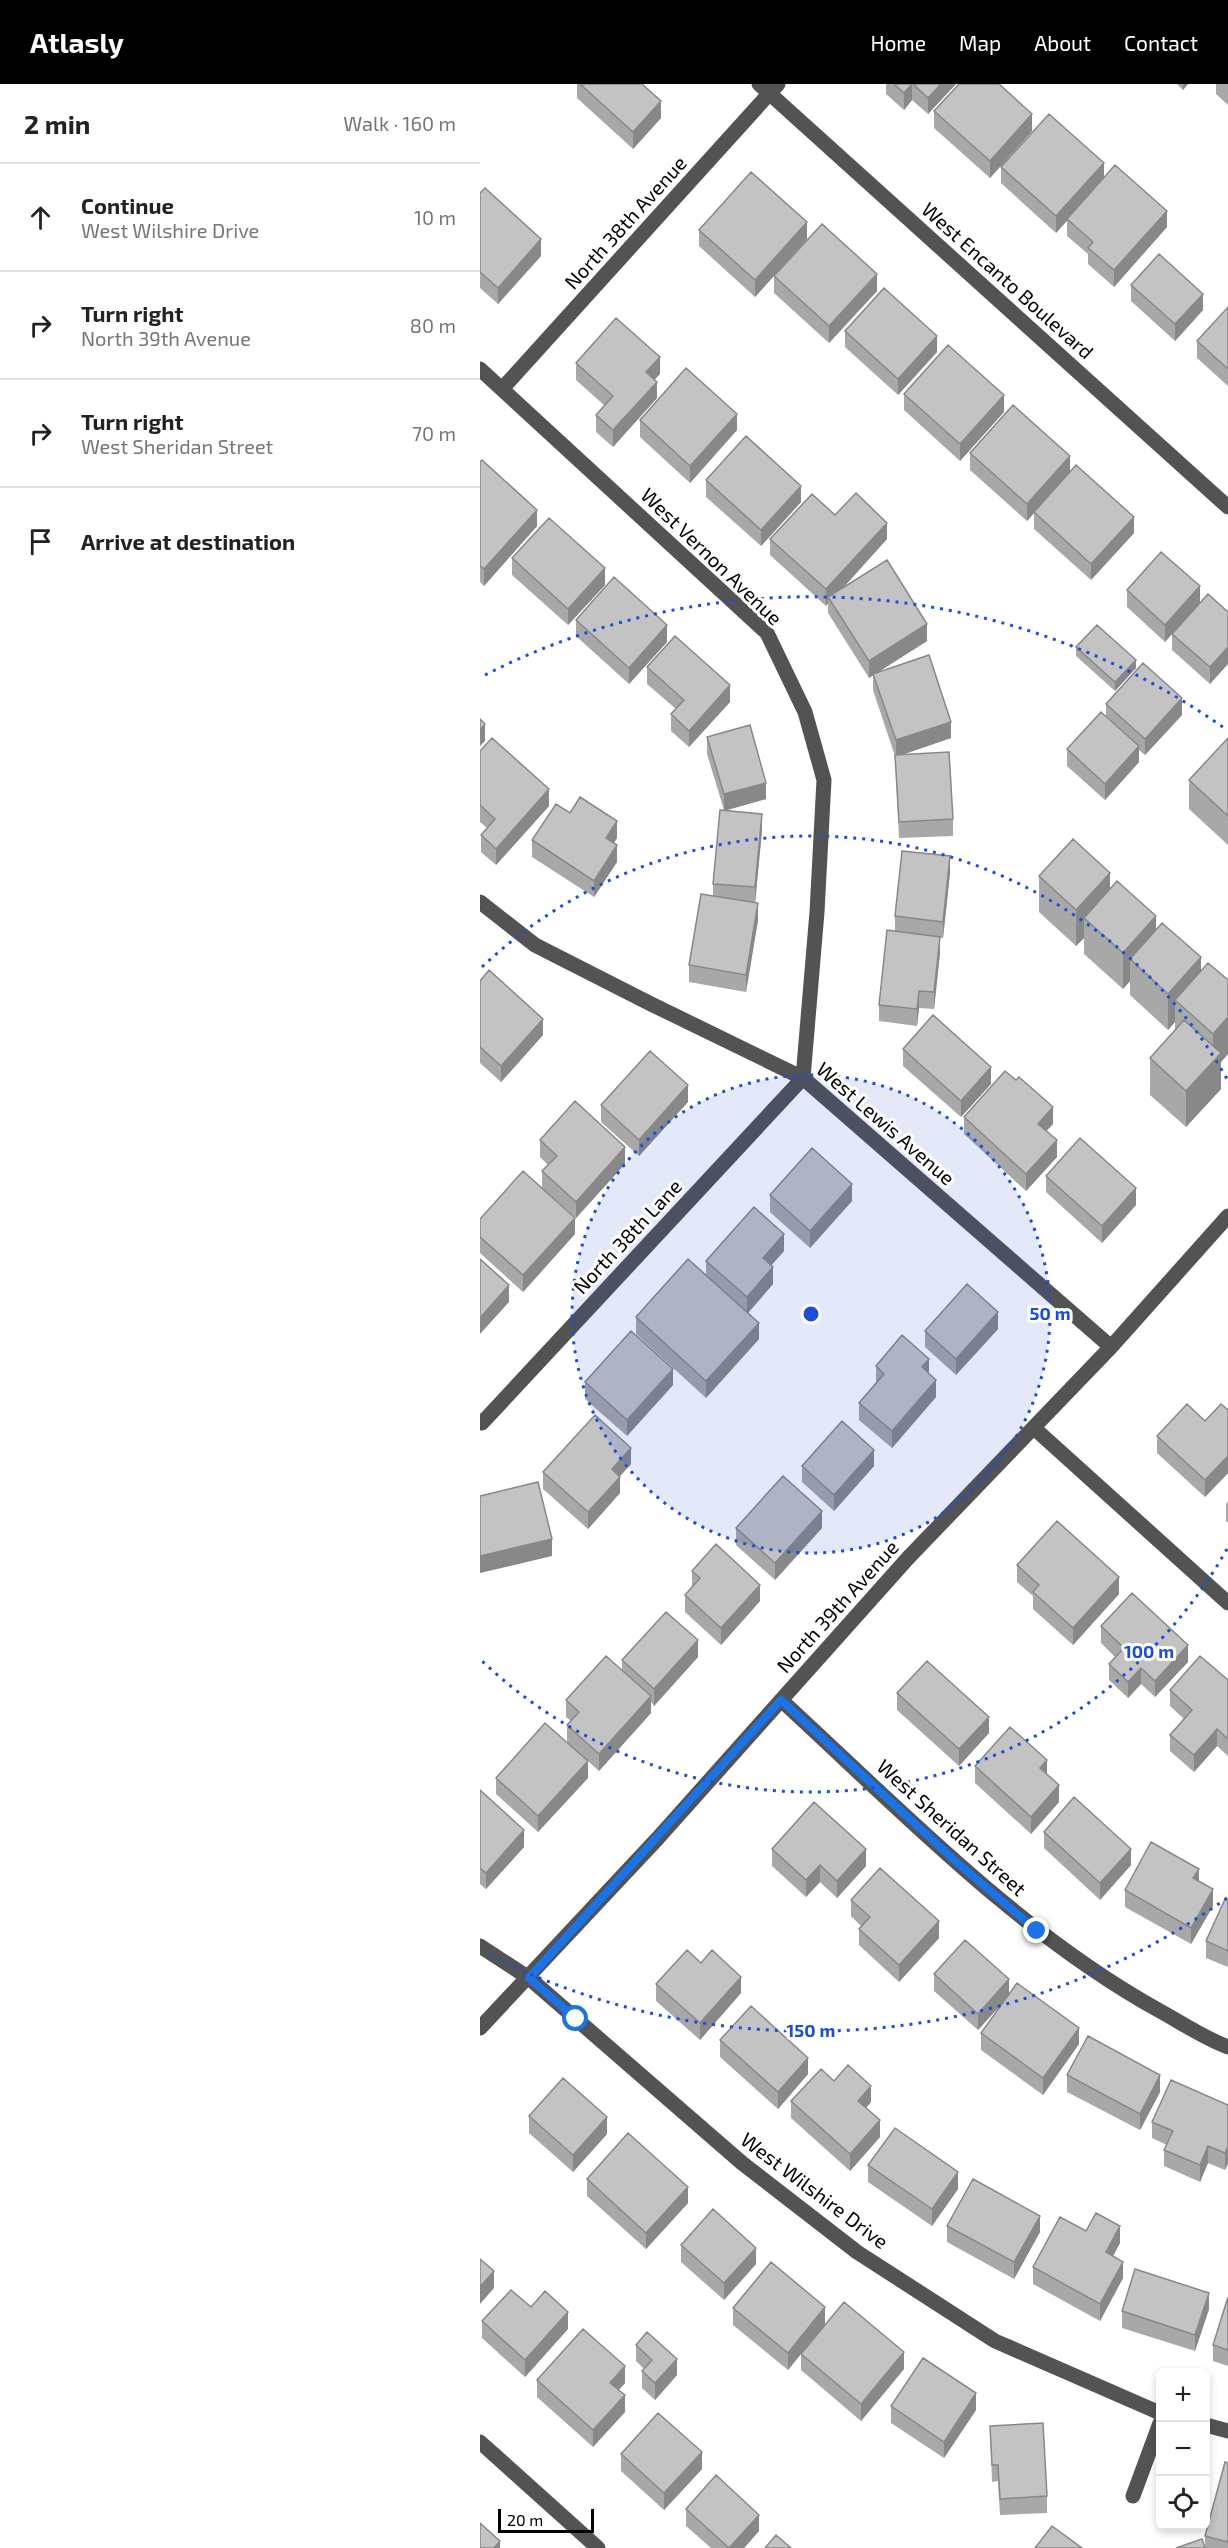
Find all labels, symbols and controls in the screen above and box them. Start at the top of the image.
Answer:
text: Atlasly [30,25,124,59]
text: Home [870,30,926,55]
text: Map [959,30,1001,55]
text: About [1034,30,1091,55]
text: Contact [1124,30,1198,55]
text: 2 min [24,108,90,139]
text: Walk · 160 m [343,111,456,135]
street label: North 38th Avenue [559,151,691,293]
text: Continue [81,192,174,218]
street label: West Encanto Boulevard [917,197,1099,363]
icon: ahead [24,201,57,234]
text: 10 m [414,205,456,229]
text: West Wilshire Drive [81,218,259,242]
text: Turn right [81,300,183,326]
icon: right [24,309,57,342]
text: 80 m [410,313,456,337]
text: North 39th Avenue [81,326,251,350]
text: Turn right [81,408,183,434]
icon: right [24,417,57,450]
text: 70 m [412,421,456,445]
text: West Sheridan Street [81,434,273,458]
street label: West Vernon Avenue [636,482,788,630]
icon: arrive [24,525,57,558]
text: Arrive at destination [81,528,295,554]
street label: West Lewis Avenue [812,1056,960,1190]
street label: North 38th Lane [568,1174,686,1298]
text: 50 m [1029,1302,1071,1324]
centre of rings [801,1304,821,1324]
street label: North 39th Avenue [771,1535,903,1677]
text: 100 m [1124,1640,1174,1662]
street label: West Sheridan Street [873,1754,1032,1900]
route end [1023,1917,1049,1943]
route start [562,2005,588,2031]
text: 150 m [787,2019,835,2041]
street label: West Wilshire Drive [737,2127,893,2253]
map controls [1156,2368,1210,2530]
button: + [1156,2368,1210,2422]
button: − [1156,2422,1210,2476]
button: locate [1156,2476,1210,2530]
scale bar [498,2506,594,2534]
text: 20 m [507,2510,543,2529]

